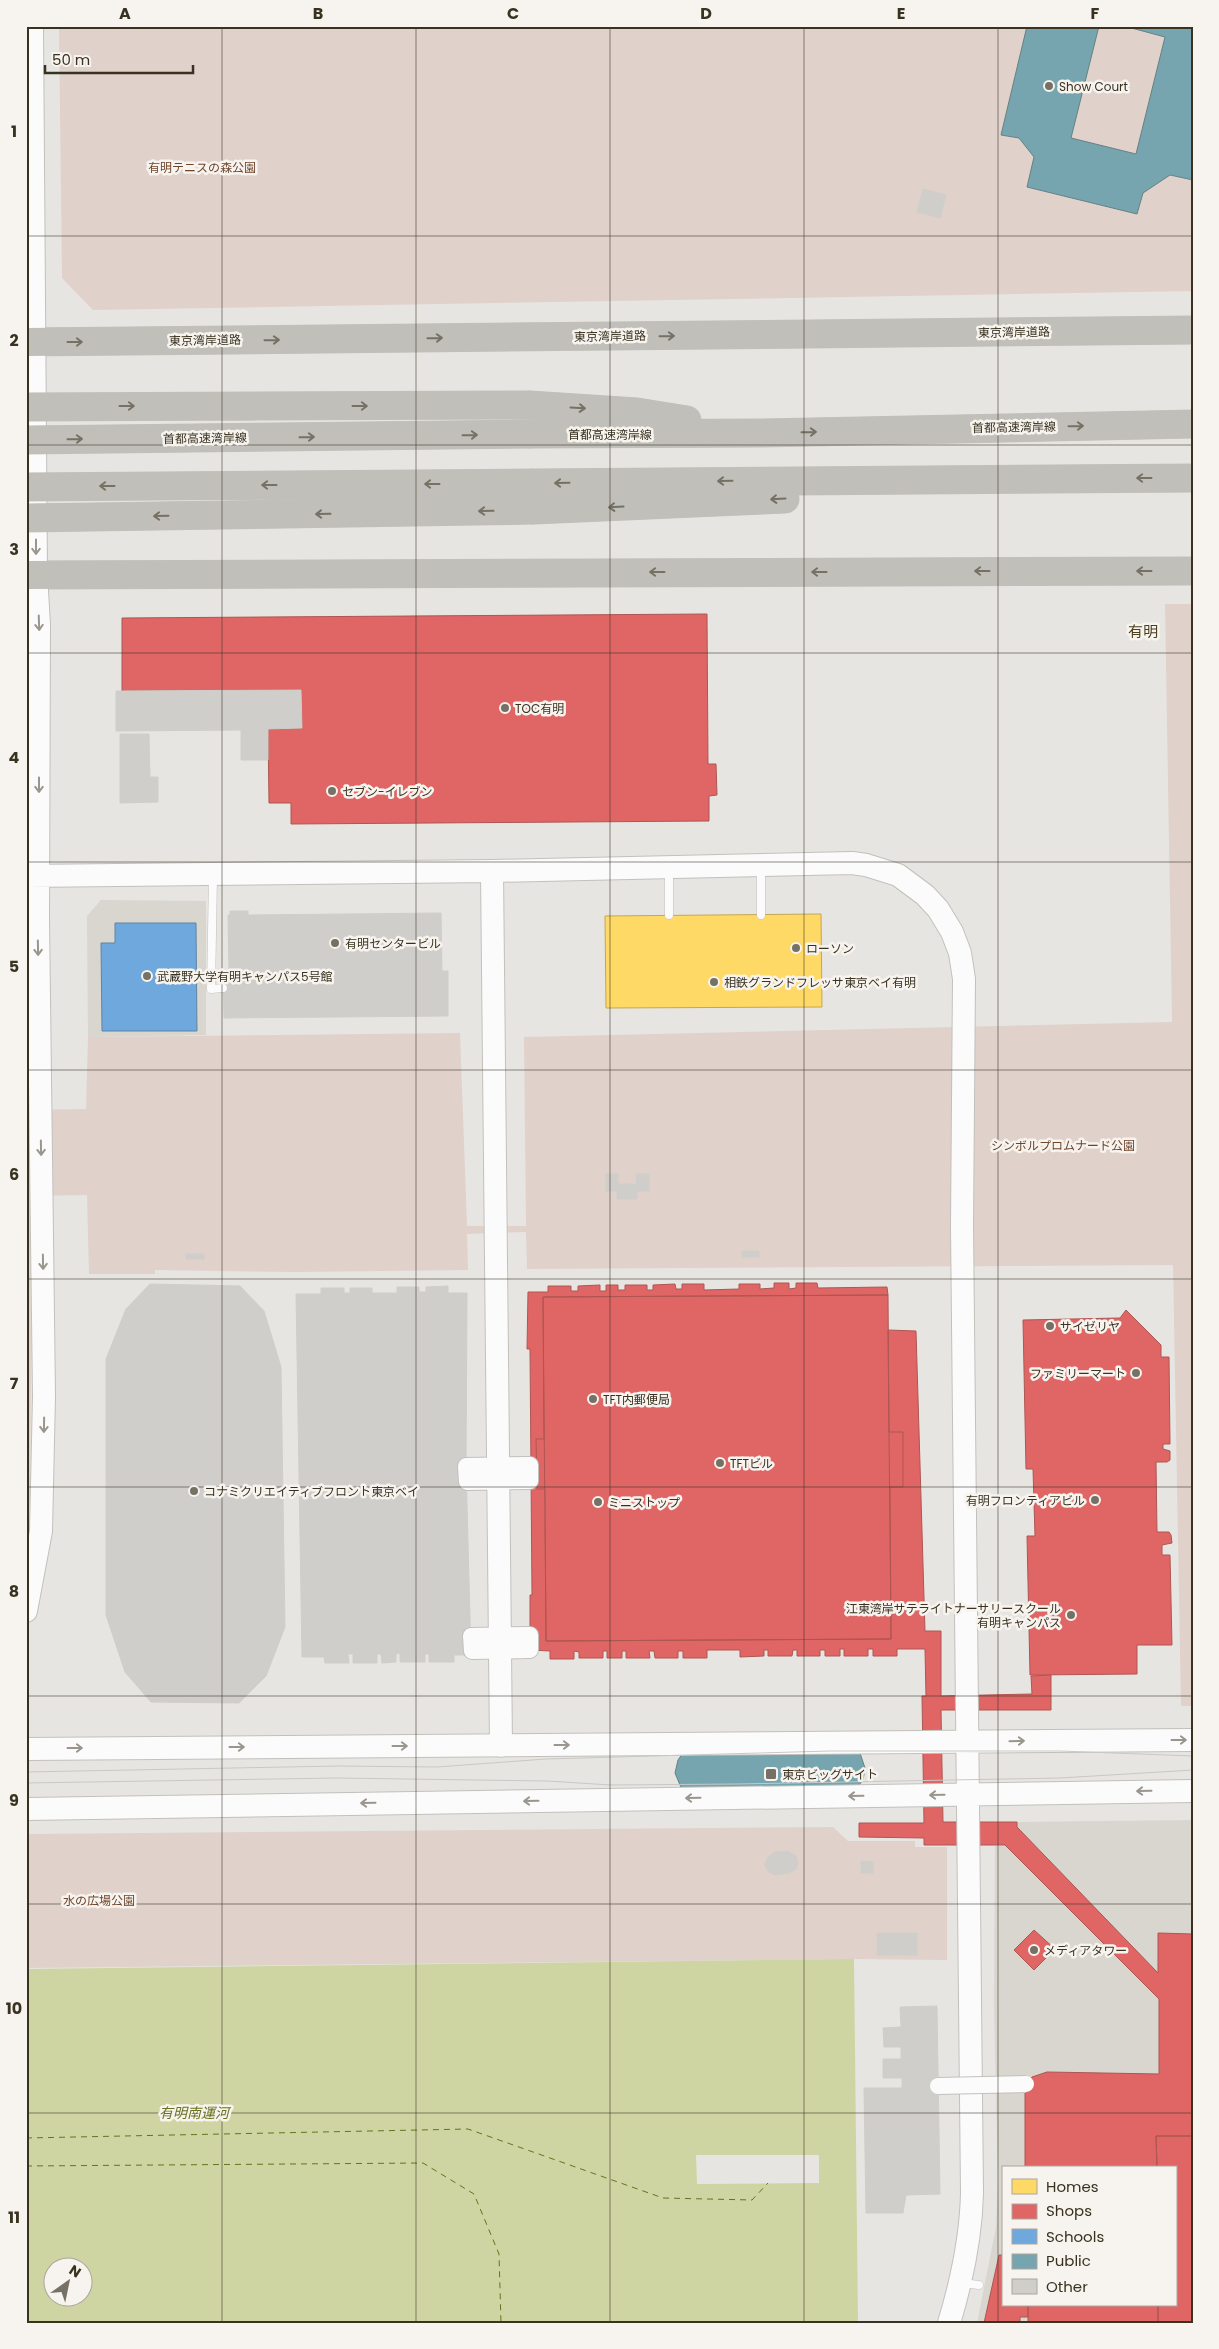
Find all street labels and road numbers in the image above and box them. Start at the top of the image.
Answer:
street label: 東京湾岸道路 [978,323,1050,341]
street label: 東京湾岸道路 [574,327,646,345]
street label: 東京湾岸道路 [169,331,241,349]
street label: 首都高速湾岸線 [972,418,1056,436]
street label: 首都高速湾岸線 [568,426,652,443]
street label: 首都高速湾岸線 [163,429,247,447]

